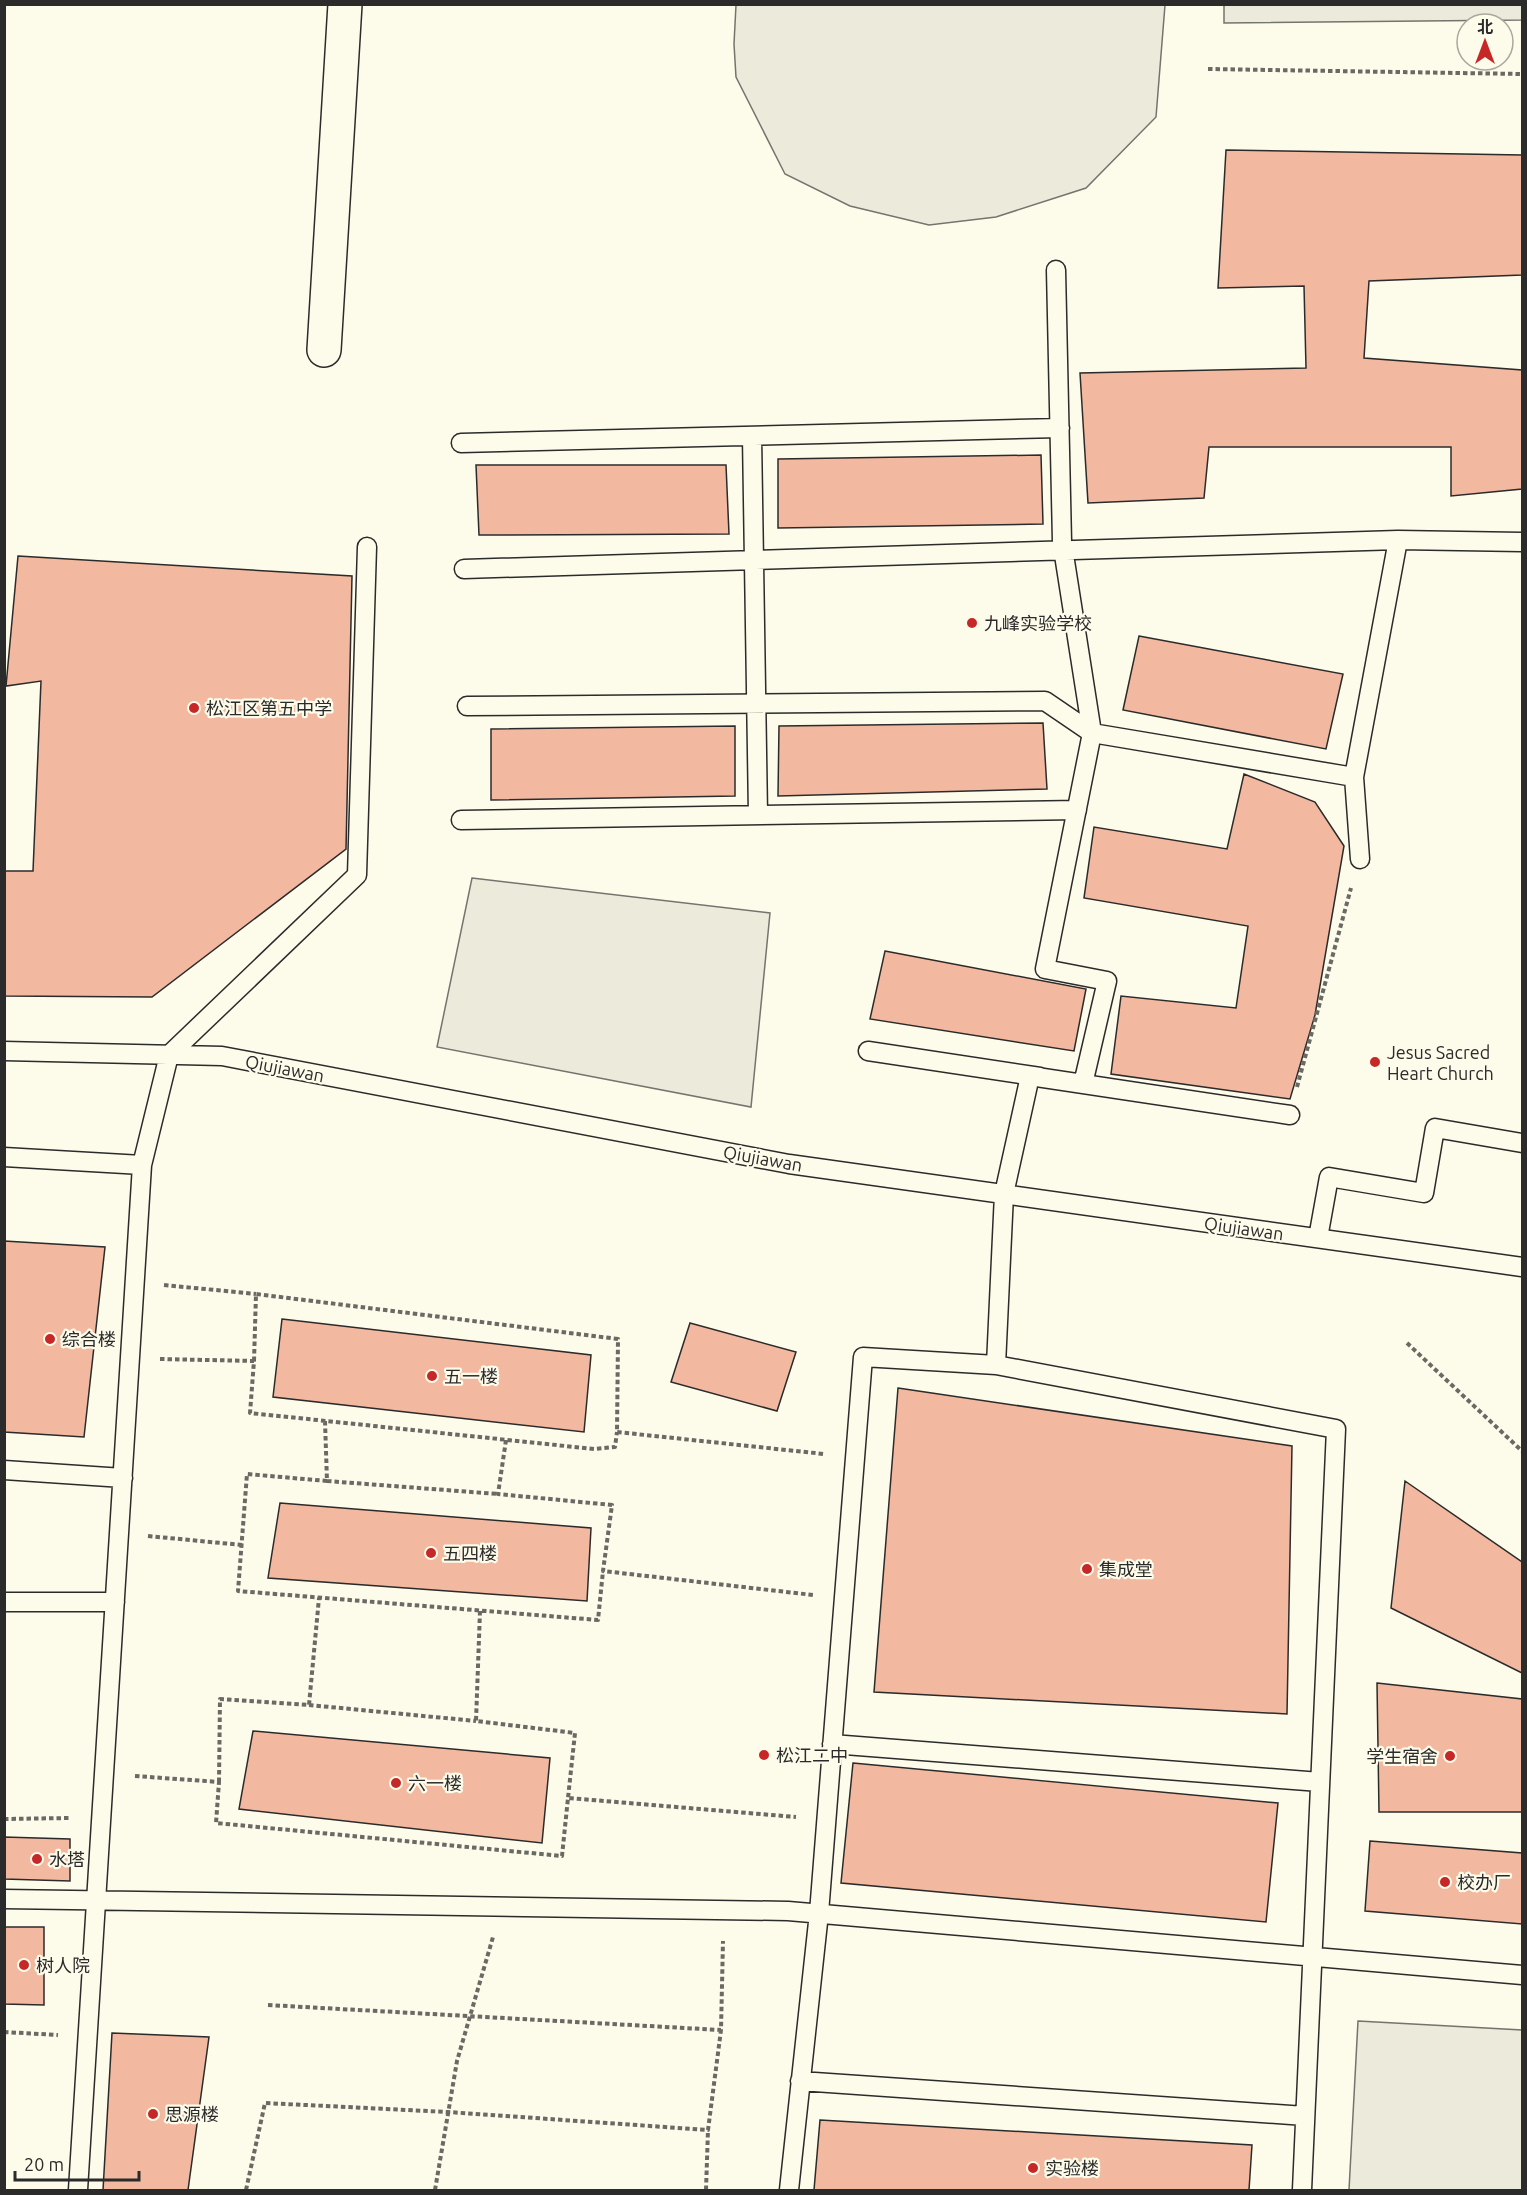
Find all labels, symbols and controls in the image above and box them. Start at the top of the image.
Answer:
north arrow [1455,12,1515,72]
text: 北 [1477,18,1493,36]
place label: 九峰实验学校 [984,613,1092,633]
marker: 九峰实验学校 [965,616,979,630]
place label: 松江区第五中学 [206,698,332,718]
marker: 松江区第五中学 [187,701,201,715]
place label: Jesus Sacred Heart Church [1387,1042,1494,1083]
street label: Qiujiawan [244,1051,326,1086]
marker: Jesus Sacred Heart Church [1368,1055,1382,1069]
street label: Qiujiawan [722,1141,804,1176]
street label: Qiujiawan [1203,1213,1285,1244]
place label: 综合楼 [62,1329,116,1349]
marker: 综合楼 [43,1332,57,1346]
place label: 五一楼 [444,1366,498,1386]
marker: 五一楼 [425,1369,439,1383]
place label: 五四楼 [443,1543,497,1563]
marker: 五四楼 [424,1546,438,1560]
place label: 集成堂 [1099,1559,1153,1579]
marker: 集成堂 [1080,1562,1094,1576]
place label: 松江二中 [776,1745,848,1765]
place label: 学生宿舍 [1366,1746,1438,1766]
marker: 松江二中 [757,1748,771,1762]
marker: 学生宿舍 [1443,1749,1457,1763]
place label: 六一楼 [408,1773,462,1793]
marker: 六一楼 [389,1776,403,1790]
place label: 水塔 [49,1849,85,1869]
marker: 水塔 [30,1852,44,1866]
place label: 校办厂 [1457,1872,1511,1892]
marker: 校办厂 [1438,1875,1452,1889]
place label: 树人院 [36,1955,90,1975]
marker: 树人院 [17,1958,31,1972]
place label: 思源楼 [165,2104,219,2124]
marker: 思源楼 [146,2107,160,2121]
scale bar [15,2144,140,2182]
text: 20 m [24,2154,64,2174]
place label: 实验楼 [1045,2158,1099,2178]
marker: 实验楼 [1026,2161,1040,2175]

